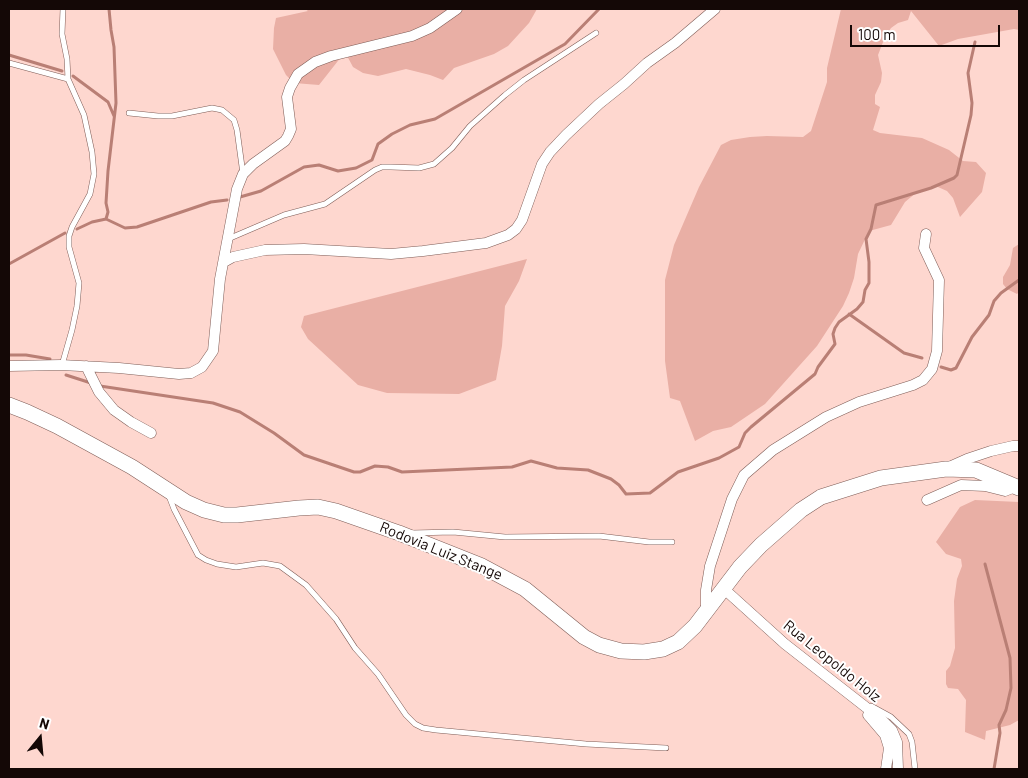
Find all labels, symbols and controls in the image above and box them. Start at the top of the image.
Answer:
scale bar [853,15,1003,47]
text: 100 m [858,25,896,43]
street label: Rodovia Luiz Stange [377,518,505,584]
street label: Rua Leopoldo Holz [780,616,884,706]
north arrow [15,713,65,763]
text: N [38,714,51,733]

